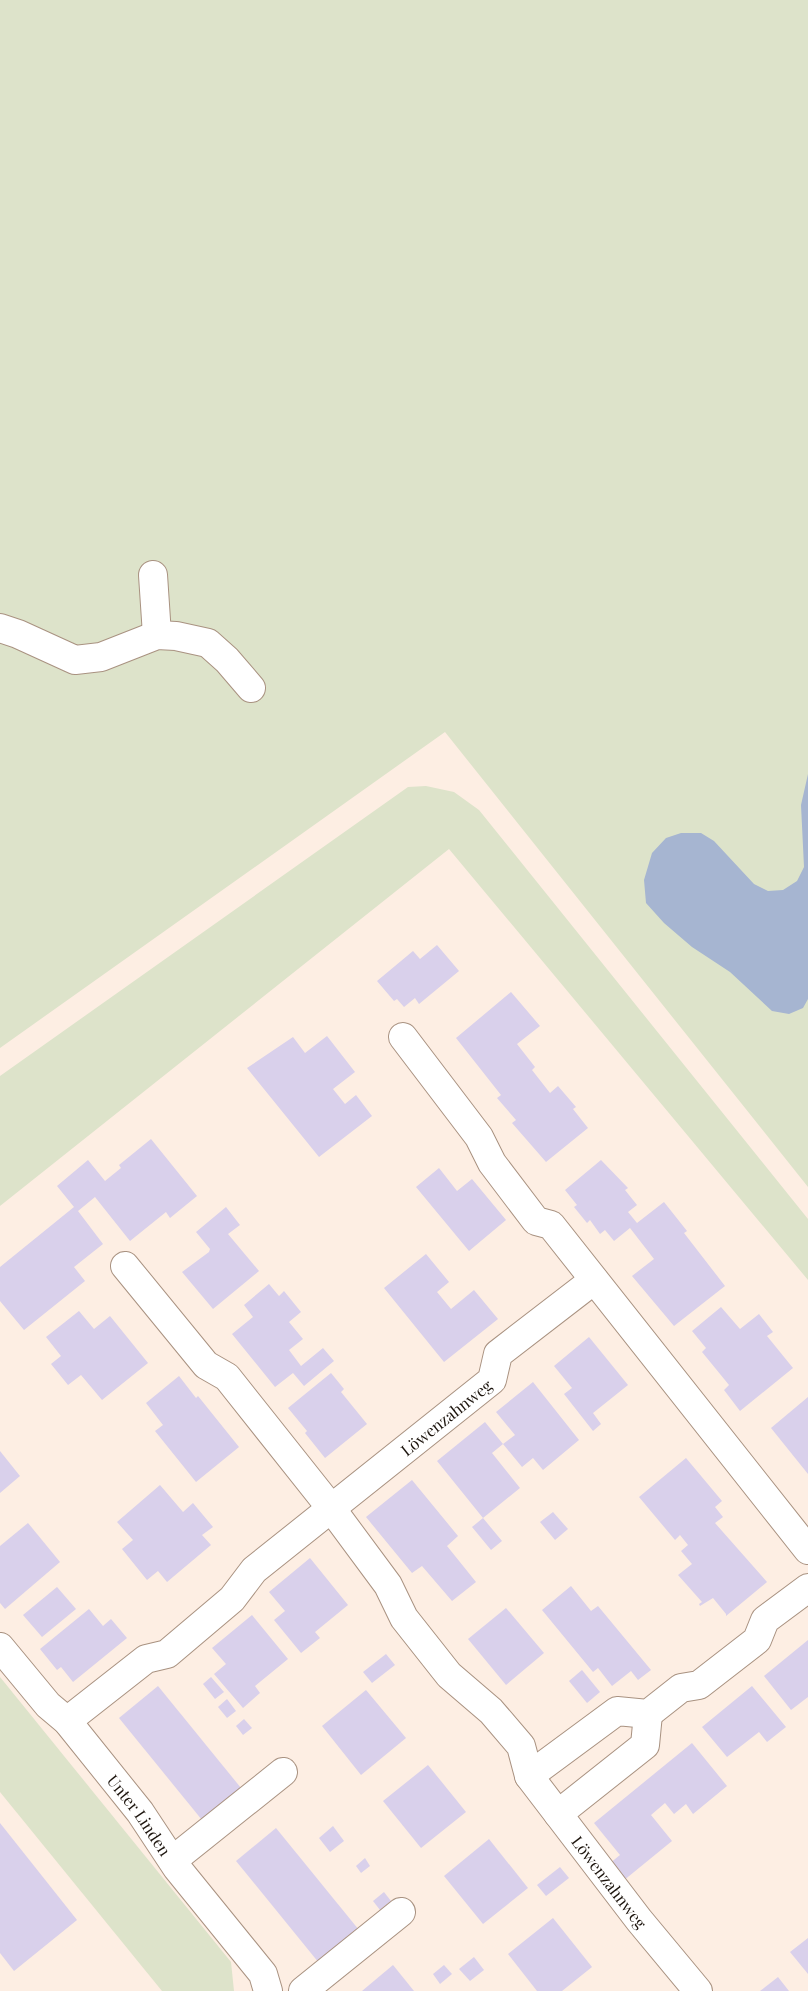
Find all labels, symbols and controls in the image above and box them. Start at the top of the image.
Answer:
street label: Löwenzahnweg [396,1374,496,1460]
street label: Unter Linden [103,1770,177,1860]
street label: Löwenzahnweg [568,1831,652,1933]

